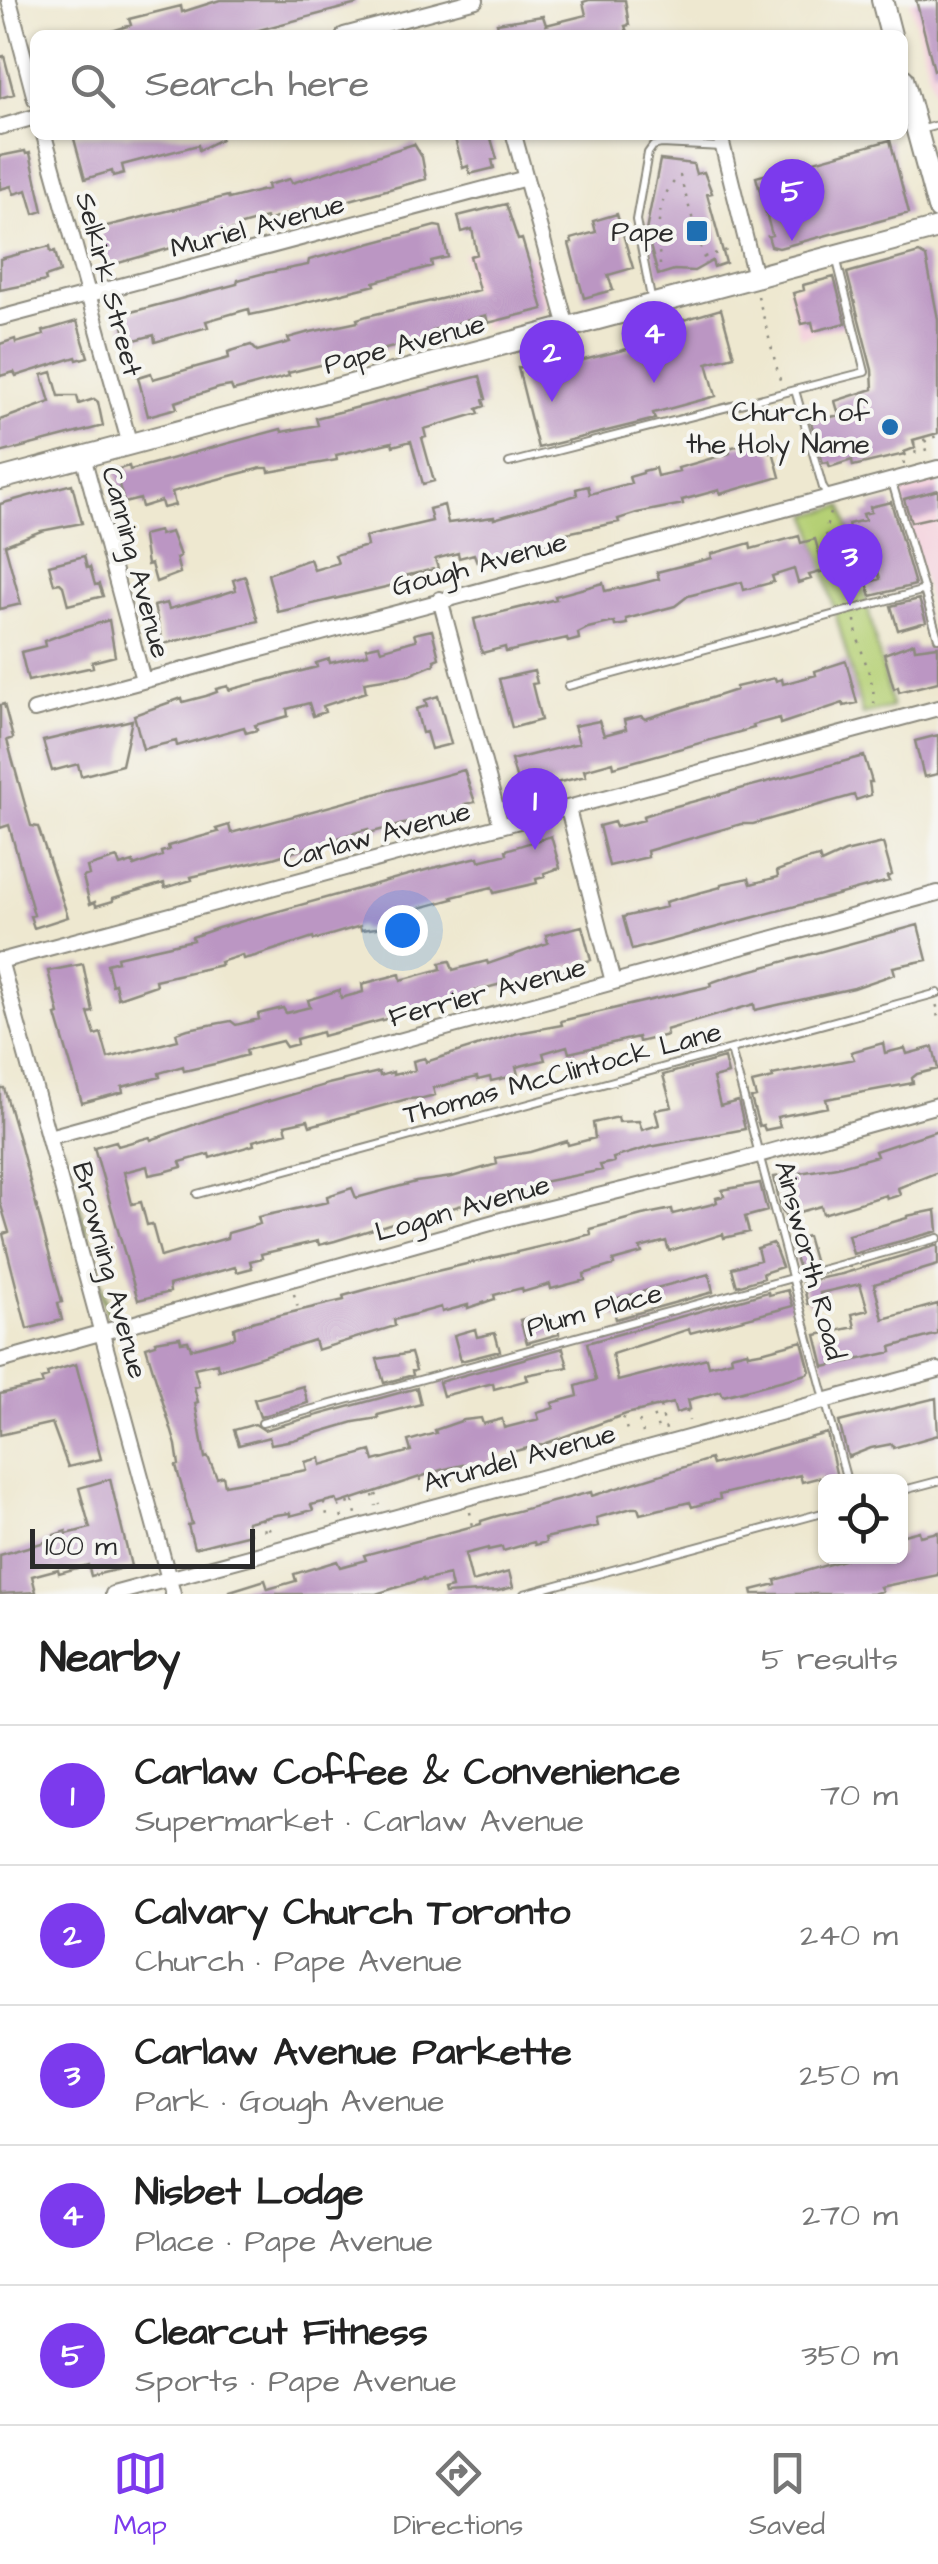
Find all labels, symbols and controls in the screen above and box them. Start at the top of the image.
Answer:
search box [30,30,908,140]
icon: search [65,58,120,113]
text: Search here [145,59,369,111]
pin: 5 [760,158,824,241]
street label: Muriel Avenue [166,184,349,268]
street label: Selkirk Street [65,188,152,381]
place label: Pape [611,213,674,252]
marker: Pape [684,218,710,244]
pin: 4 [622,300,686,383]
street label: Pape Avenue [320,304,489,385]
pin: 2 [520,320,584,402]
place label: Church of the Holy Name [686,393,870,466]
marker: Church of the Holy Name [879,416,901,438]
street label: Canning Avenue [90,462,180,663]
street label: Gough Avenue [387,522,572,608]
pin: 3 [818,524,882,606]
pin: 1 [502,768,568,850]
street label: Carlaw Avenue [278,792,475,879]
your location [377,905,428,956]
street label: Ferrier Avenue [385,947,590,1037]
street label: Thomas McClintock Lane [399,1012,726,1135]
street label: Ainsworth Road [764,1156,855,1364]
street label: Browning Avenue [61,1158,157,1383]
street label: Logan Avenue [371,1165,555,1253]
street label: Plum Place [522,1274,666,1347]
street label: Arundel Avenue [419,1414,620,1503]
map controls [818,1474,908,1564]
button: locate [818,1474,908,1564]
scale bar [30,1524,255,1568]
text: 100 m [45,1527,117,1566]
text: Nearby [40,1630,180,1688]
text: 5 results [761,1637,898,1682]
text: Carlaw Coffee & Convenience [135,1747,680,1799]
text: 1 [70,1773,75,1818]
text: 70 m [820,1773,898,1818]
text: Supermarket · Carlaw Avenue [135,1799,584,1844]
text: Calvary Church Toronto [135,1887,570,1939]
text: 2 [63,1913,82,1958]
text: 240 m [800,1913,898,1958]
text: Church · Pape Avenue [135,1939,462,1984]
text: Carlaw Avenue Parkette [135,2027,572,2079]
text: 3 [64,2053,81,2098]
text: 250 m [799,2053,898,2098]
text: Park · Gough Avenue [135,2079,445,2124]
text: Nisbet Lodge [135,2167,363,2219]
text: 4 [62,2193,83,2238]
text: 270 m [802,2193,898,2238]
text: Place · Pape Avenue [135,2219,433,2264]
text: Clearcut Fitness [135,2307,428,2359]
text: 5 [61,2333,84,2378]
text: 350 m [801,2333,898,2378]
text: Sports · Pape Avenue [135,2359,457,2404]
tab: Map [113,2446,168,2545]
tab: Directions [393,2446,523,2545]
tab: Saved [749,2446,825,2545]

